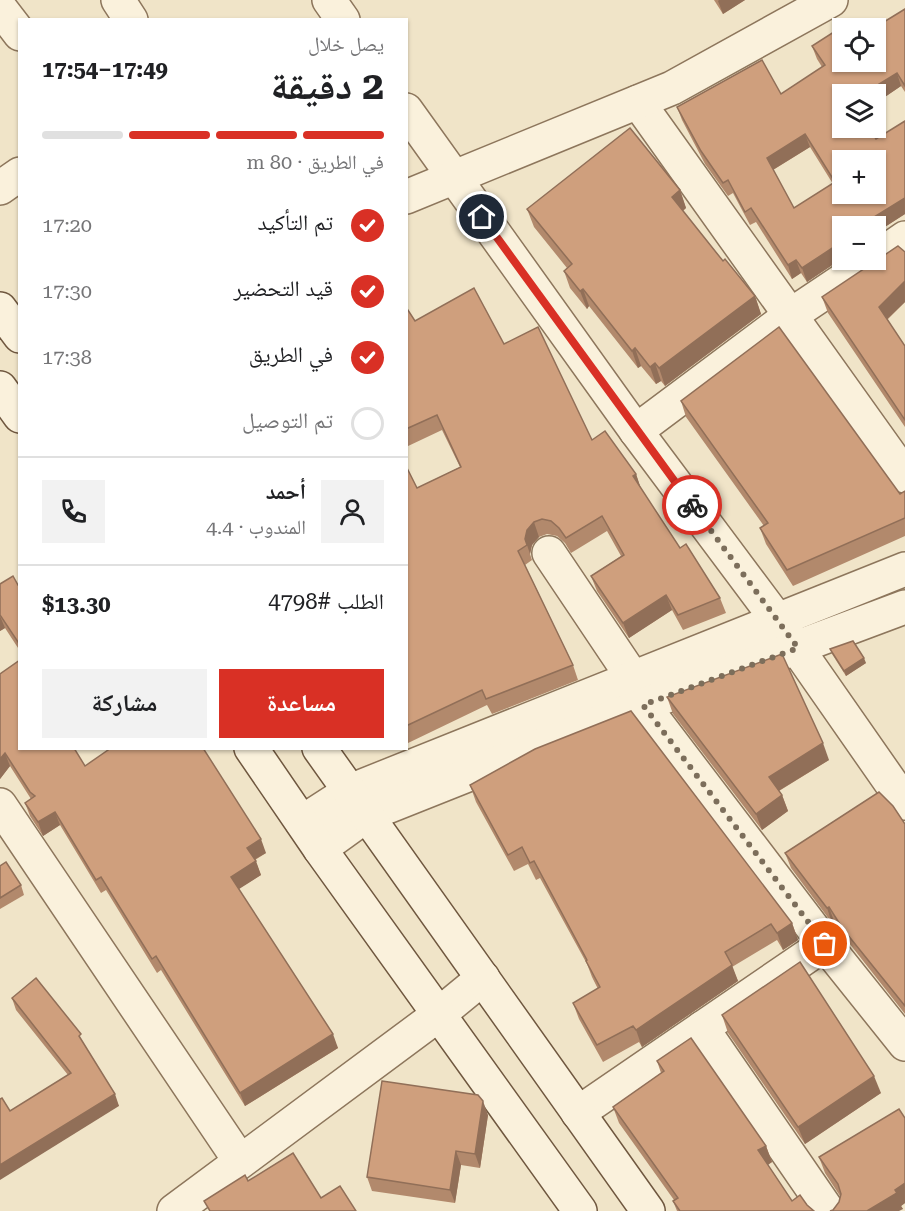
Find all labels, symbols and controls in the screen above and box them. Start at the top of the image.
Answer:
map controls [832,18,886,270]
button: locate [832,18,886,72]
text: يصل خلال [308,32,384,56]
text: 17:49–17:54 [42,57,168,82]
text: 2 دقيقة [270,63,384,109]
button: layers [832,84,886,138]
text: في الطريق · 80 m [247,150,384,174]
button: + [832,150,886,204]
pin [456,191,507,242]
icon: home [465,200,498,233]
icon: check [351,209,384,242]
text: تم التأكيد [257,210,333,235]
text: 17:20 [42,213,92,237]
button: − [832,216,886,270]
icon: check [351,275,384,308]
text: قيد التحضير [233,276,333,301]
text: 17:30 [42,279,92,303]
icon: check [351,341,384,374]
text: في الطريق [249,342,333,367]
text: 17:38 [42,345,92,369]
text: تم التوصيل [242,408,333,433]
courier [662,475,722,535]
text: أحمد [266,479,306,504]
button: phone [42,480,105,543]
button: person [321,480,384,543]
icon: bike [676,489,709,522]
text: المندوب · 4.4 [206,515,306,539]
text: الطلب #4798 [268,589,384,614]
text: $13.30 [42,592,111,617]
button: مشاركة [42,669,207,738]
button: مساعدة [219,669,384,738]
pin [799,918,850,969]
icon: bag [808,927,841,960]

